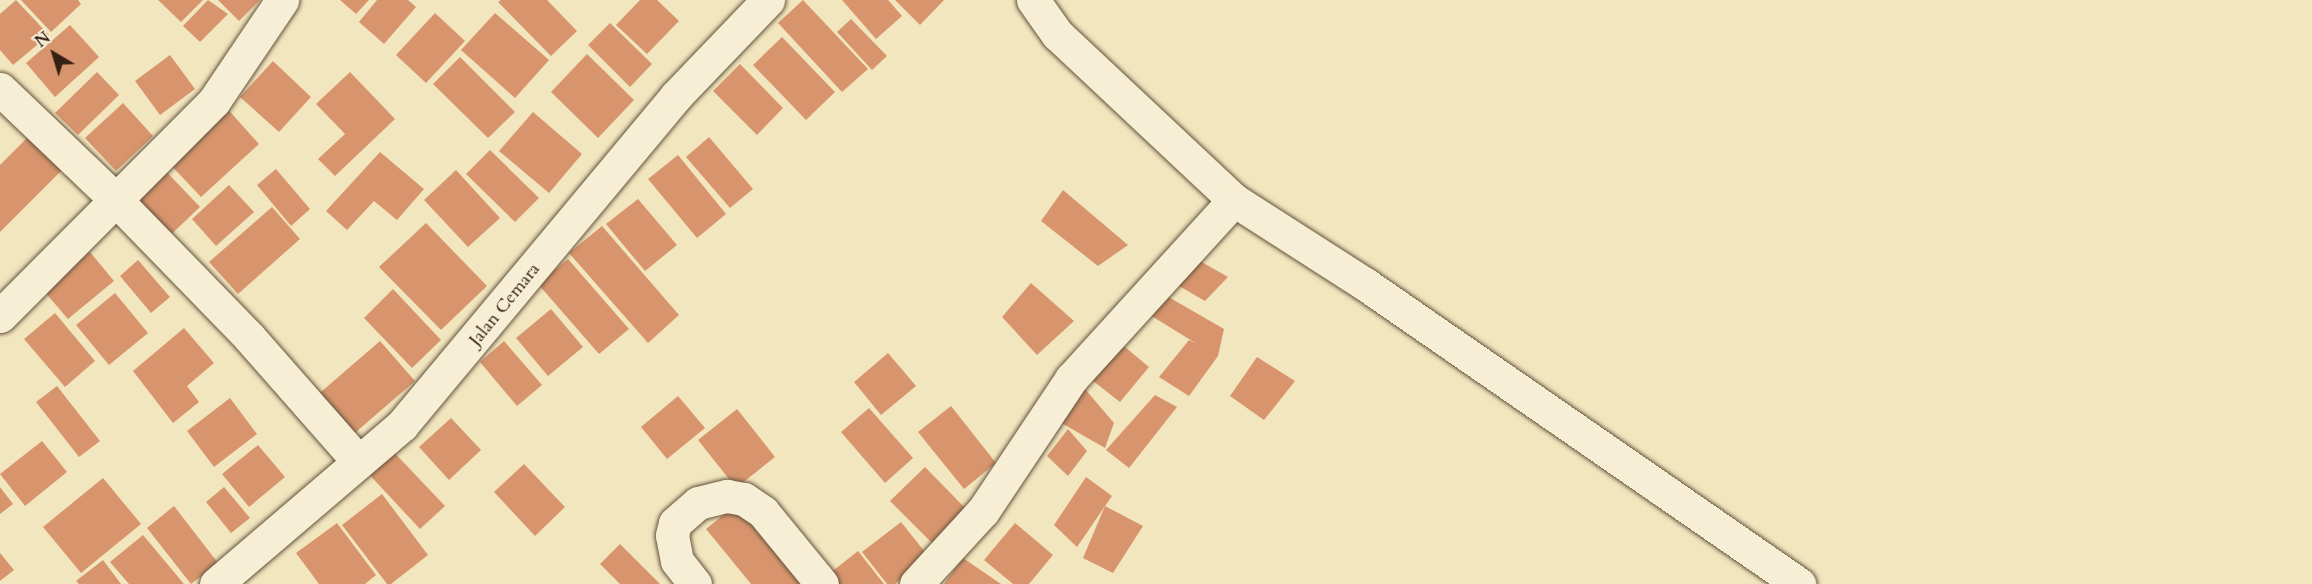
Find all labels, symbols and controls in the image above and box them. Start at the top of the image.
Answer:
north arrow [24,24,84,84]
text: N [31,27,55,53]
street label: Jalan Cemara [465,259,545,351]

